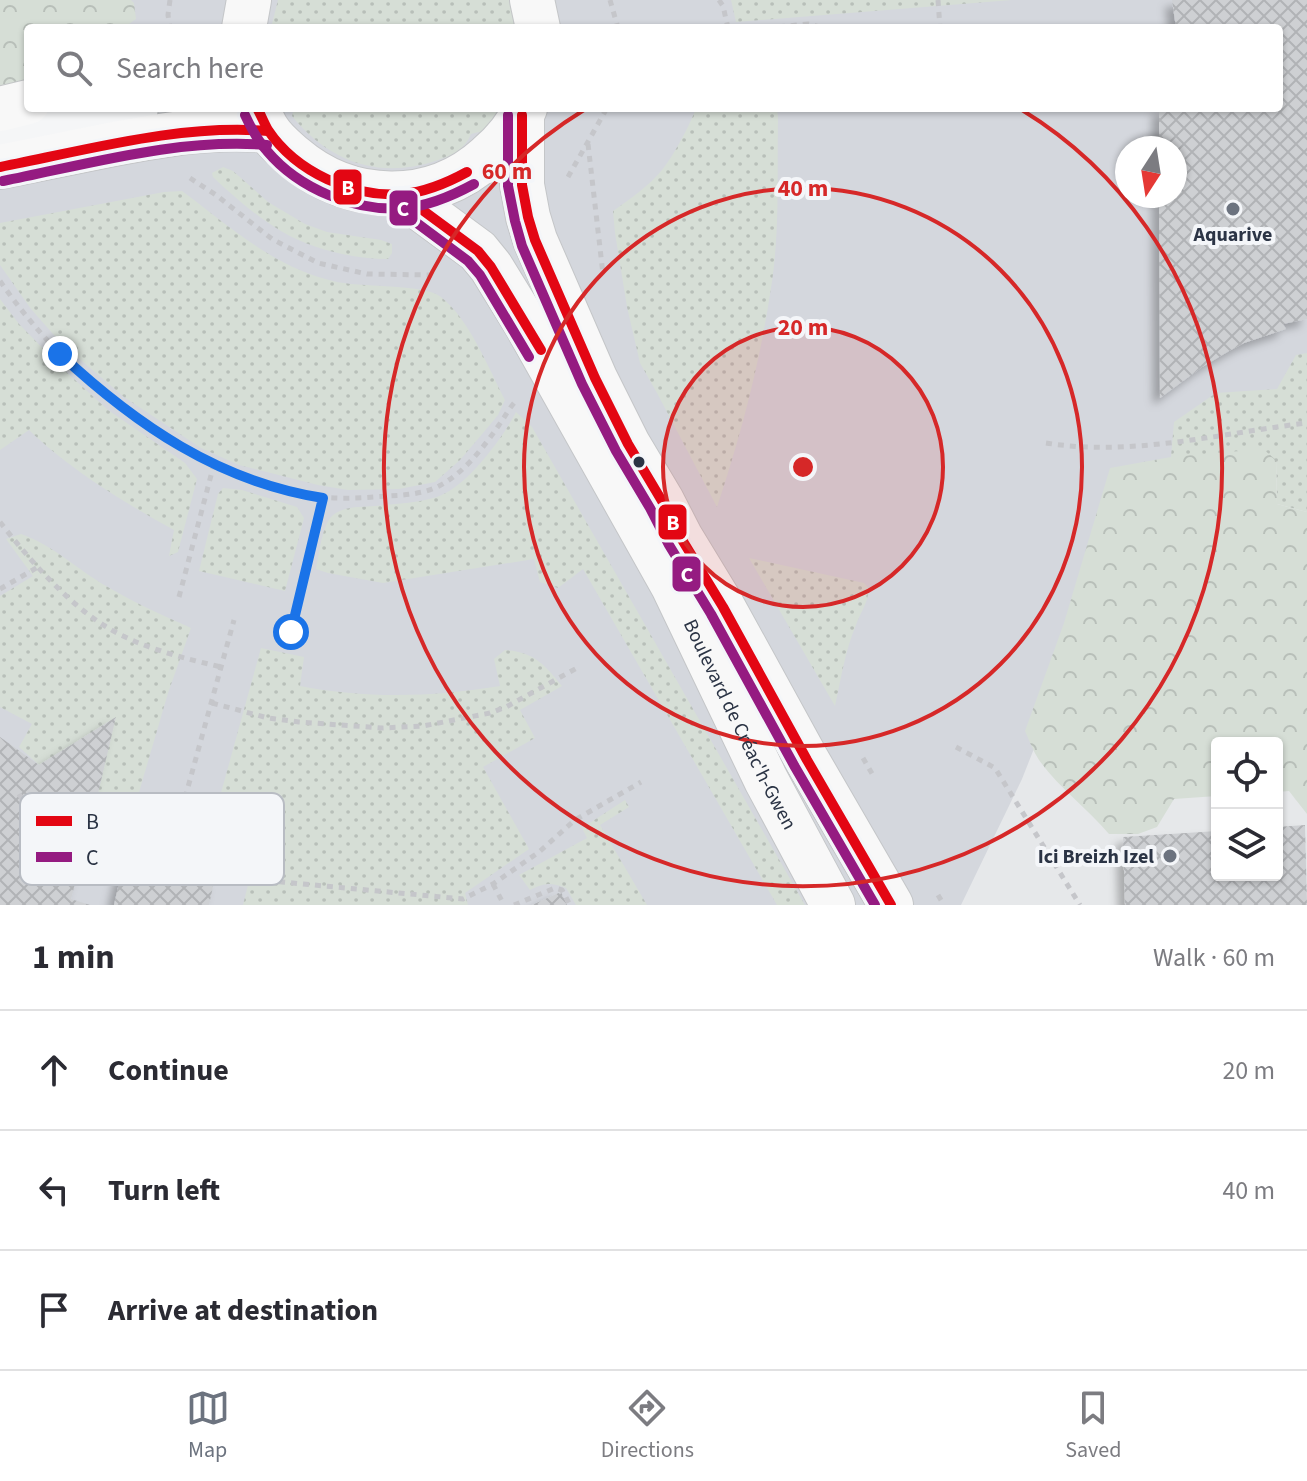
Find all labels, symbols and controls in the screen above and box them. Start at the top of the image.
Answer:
search box [24,24,1283,112]
icon: search [52,46,96,90]
text: Search here [116,47,264,90]
north arrow [1115,136,1187,208]
text: 60 m [482,154,532,189]
line badge: B [332,168,363,206]
text: 40 m [778,171,828,206]
text: B [341,172,355,204]
line badge: C [388,189,419,227]
text: C [397,193,410,225]
marker: Aquarive [1224,200,1242,218]
place label: Aquarive [1193,221,1272,249]
text: 20 m [778,310,828,345]
route end [42,336,78,372]
centre of rings [789,453,817,481]
unlabelled marker [631,454,647,470]
line badge: B [657,503,688,541]
text: B [666,507,680,539]
line badge: C [671,555,702,593]
text: C [681,559,694,591]
route start [273,614,309,650]
street label: Boulevard de Créac'h-Gwen [676,615,803,835]
map controls [1211,737,1283,881]
button: locate [1211,737,1283,809]
legend [20,793,284,885]
text: B [86,806,99,838]
button: layers [1211,809,1283,881]
text: C [86,842,99,874]
place label: Ici Breizh Izel [1038,843,1154,871]
marker: Ici Breizh Izel [1161,847,1179,865]
text: 1 min [32,933,115,982]
text: Walk · 60 m [1153,939,1275,976]
icon: ahead [32,1048,76,1092]
text: Continue [108,1049,229,1092]
text: 20 m [1222,1052,1275,1089]
icon: left [32,1168,76,1212]
text: Turn left [108,1169,220,1212]
text: 40 m [1222,1172,1275,1209]
icon: arrive [32,1288,76,1332]
text: Arrive at destination [108,1289,378,1332]
tab: Map [186,1386,230,1466]
tab: Directions [601,1386,694,1466]
tab: Saved [1065,1386,1121,1466]

